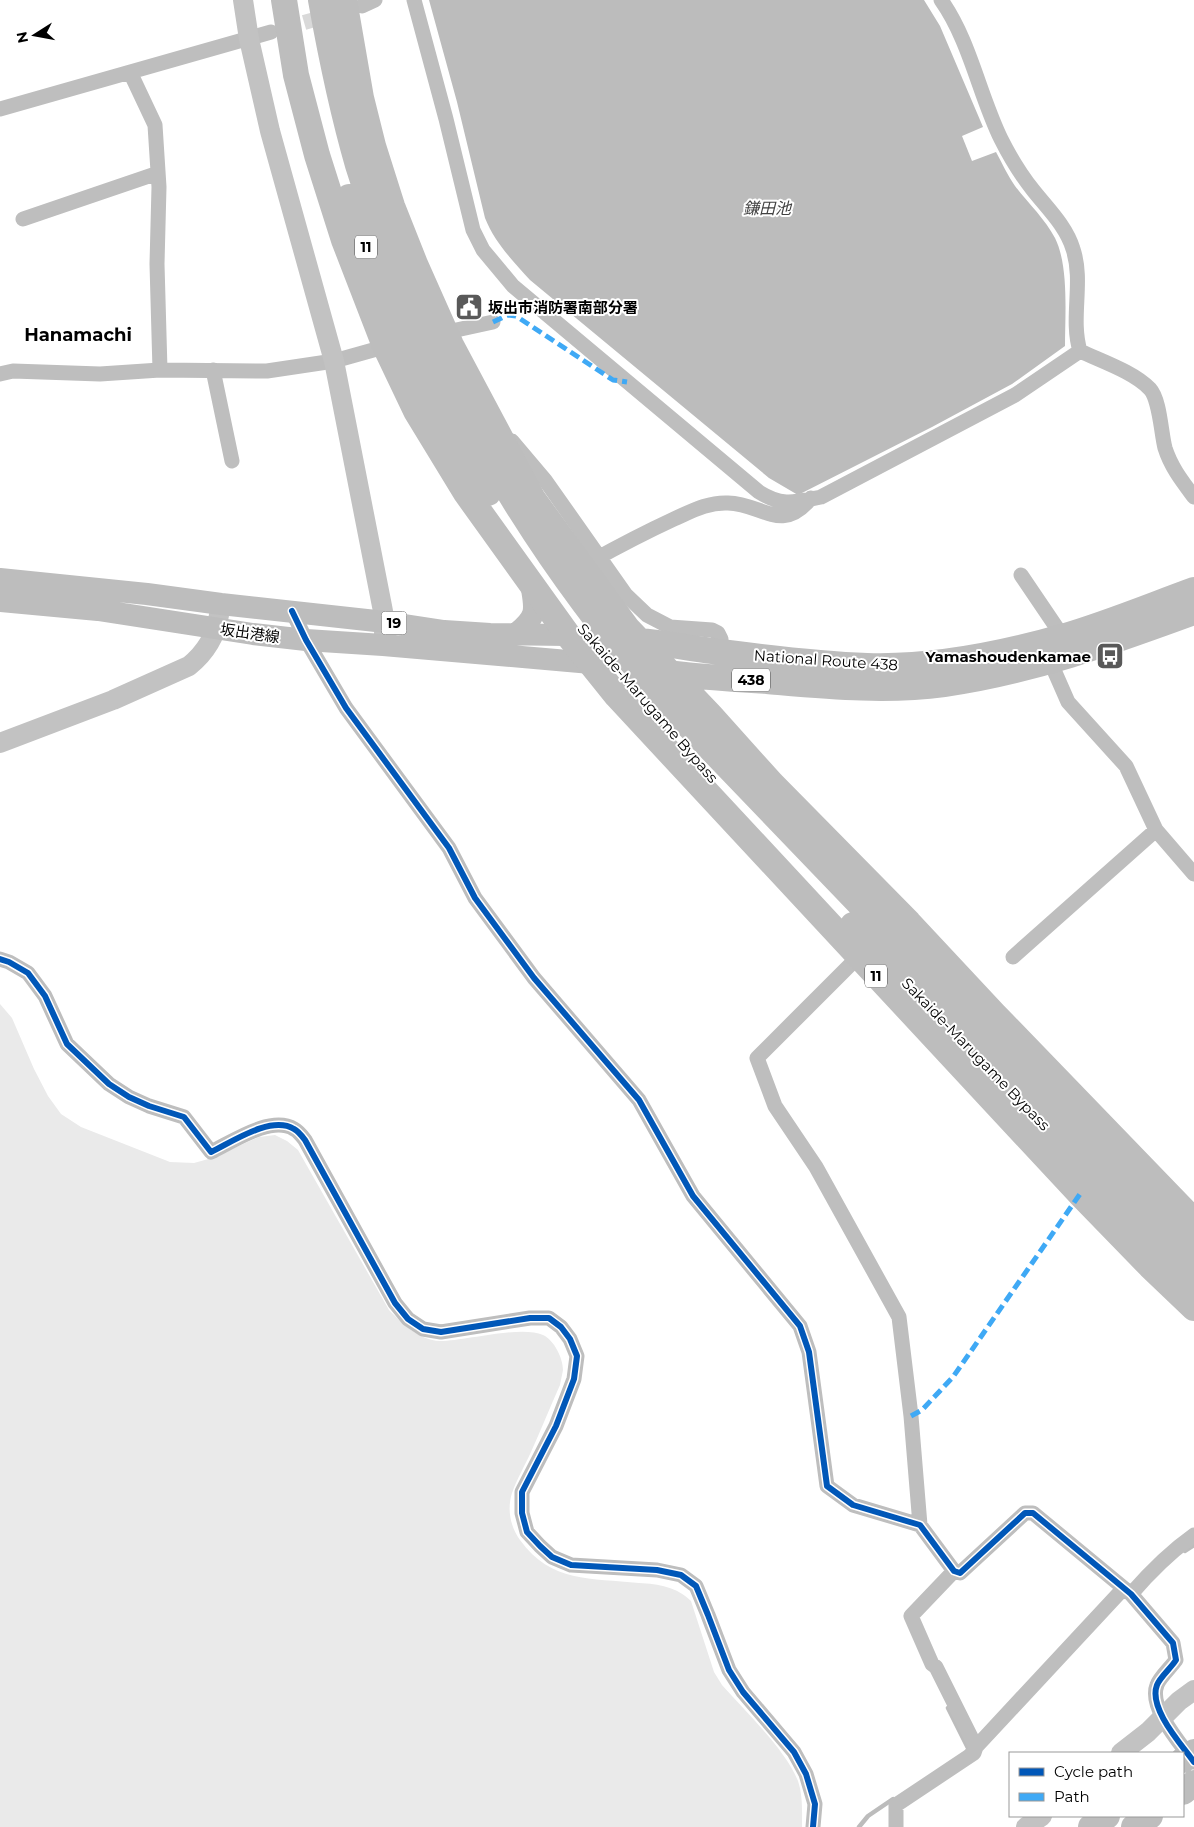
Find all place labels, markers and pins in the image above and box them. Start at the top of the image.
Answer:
public building icon: 坂出市消防署南部分署 [454,292,484,322]
place label: 坂出市消防署南部分署 [488,298,638,317]
bus stop icon: Yamashoudenkamae [1095,641,1125,671]
place label: Yamashoudenkamae [924,647,1091,666]

